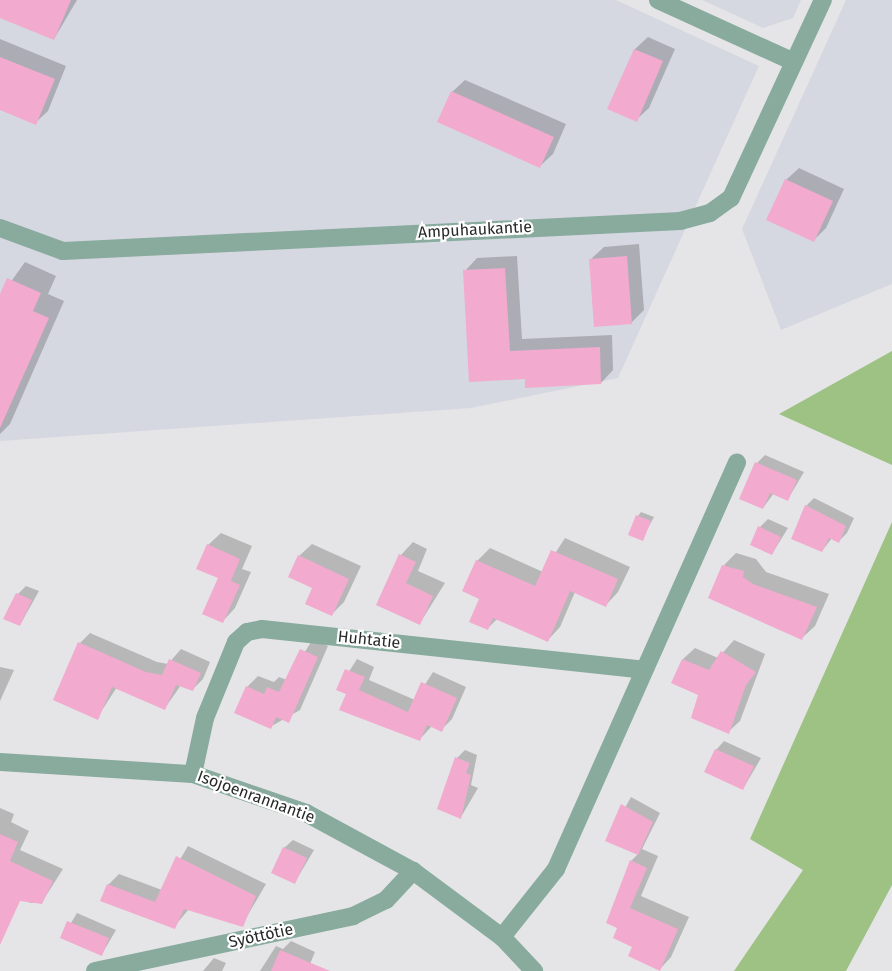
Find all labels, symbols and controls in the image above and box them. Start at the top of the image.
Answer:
street label: Ampuhaukantie [418,217,532,243]
street label: Huhtatie [337,627,401,653]
street label: Isojoenrannantie [195,767,317,827]
street label: Syöttötie [227,920,295,952]

